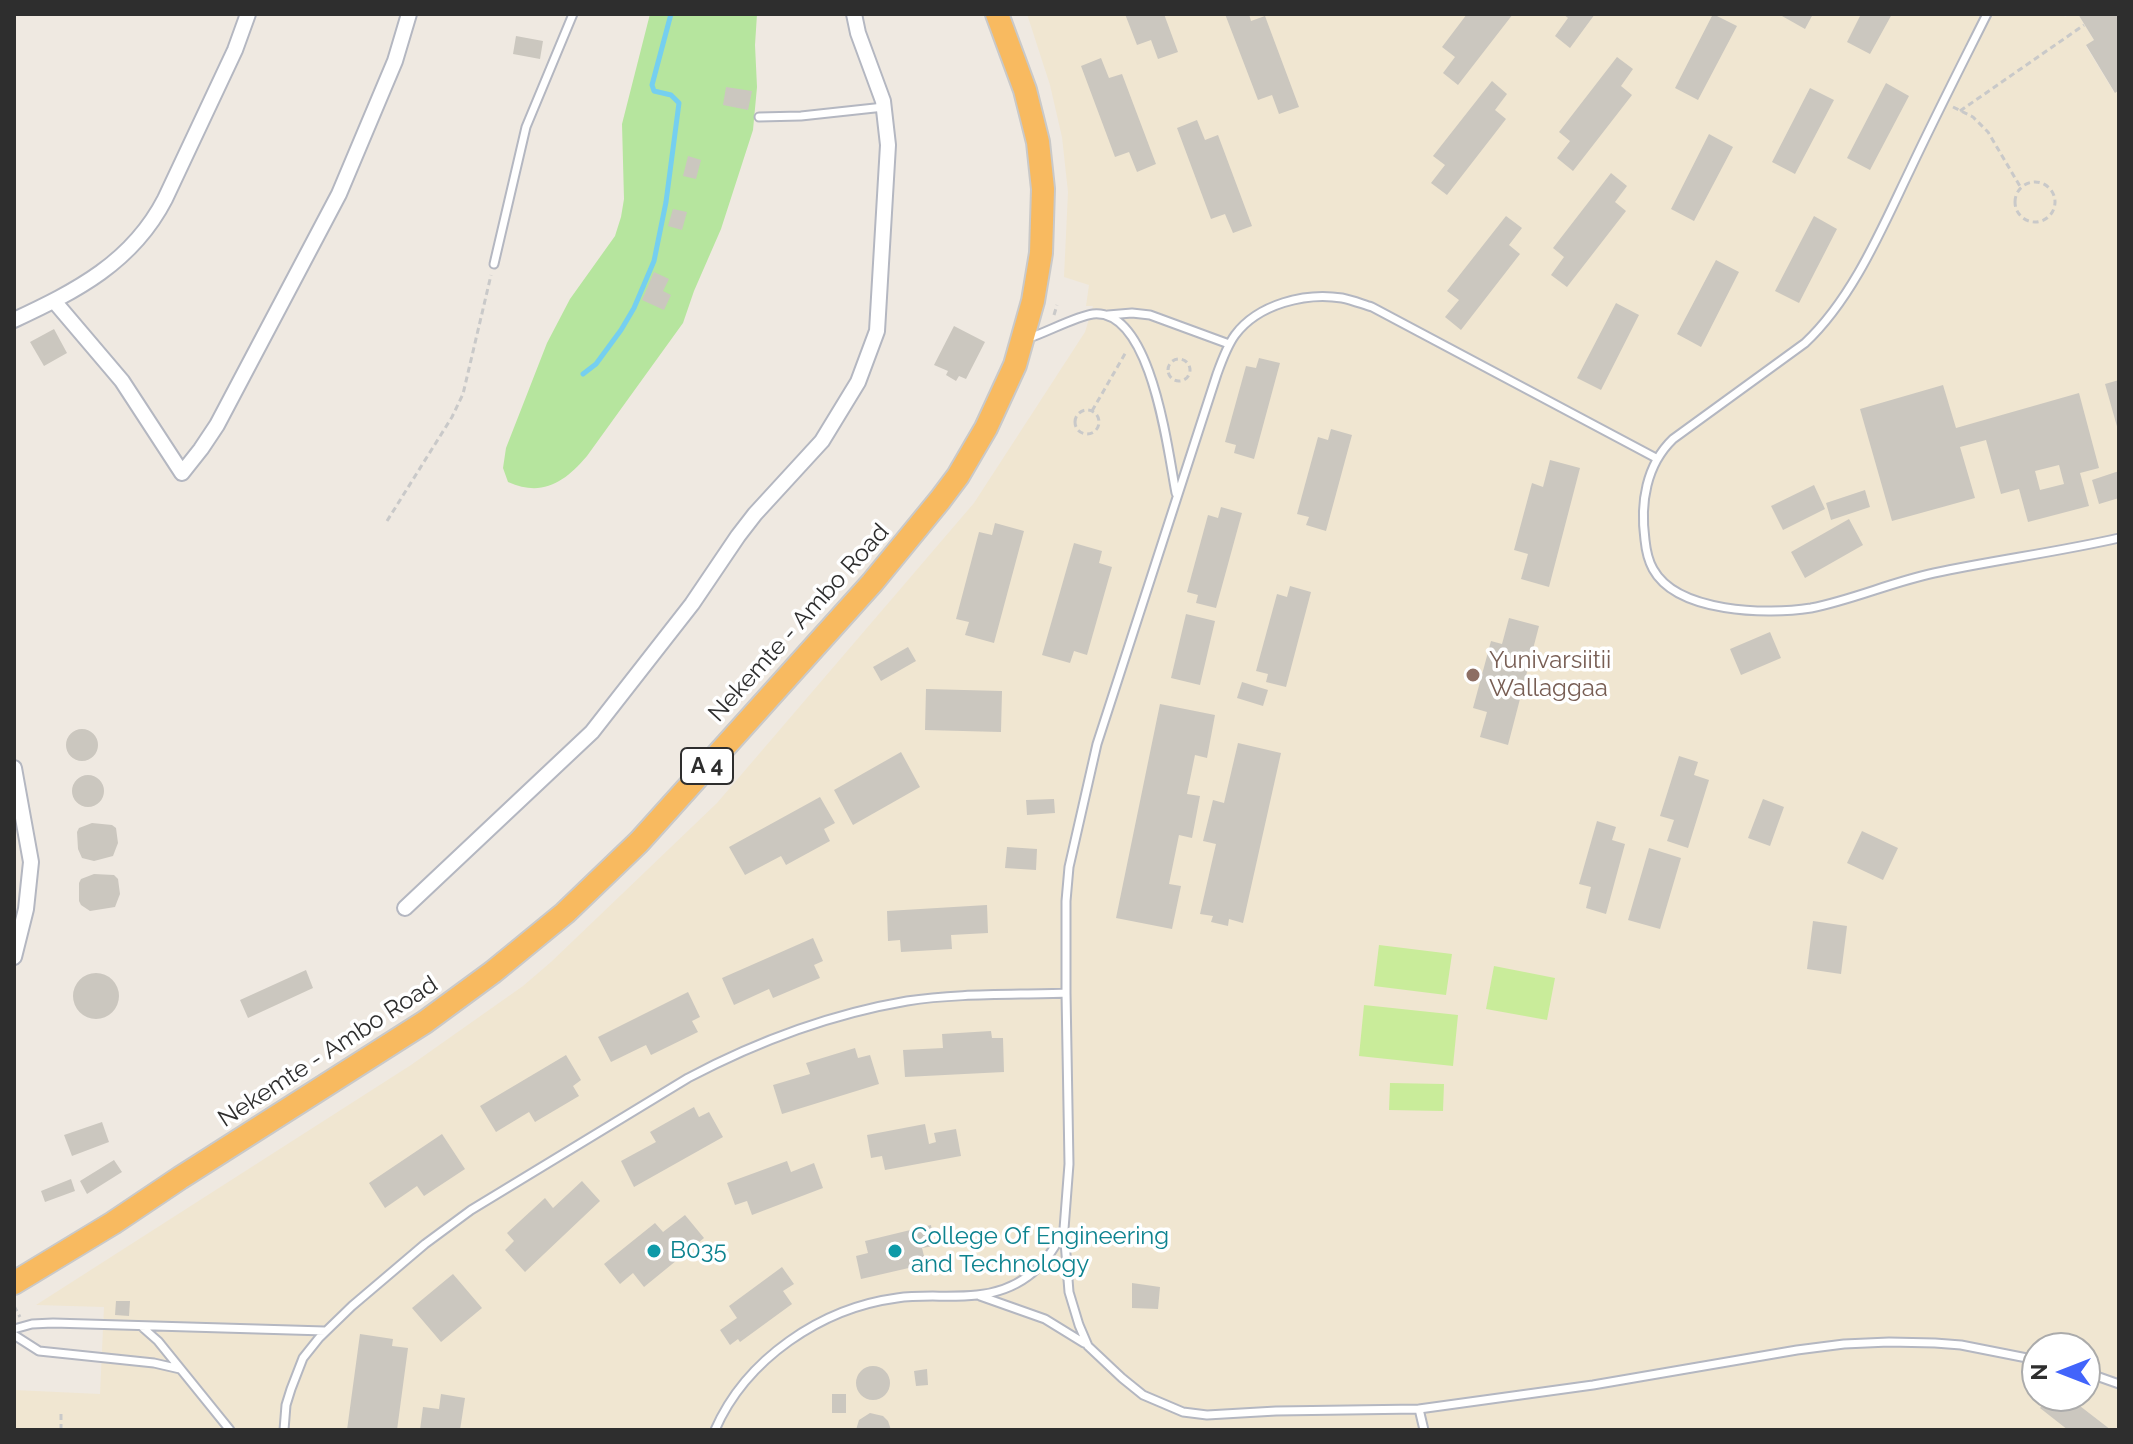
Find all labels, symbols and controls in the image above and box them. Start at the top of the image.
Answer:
street label: Nekemte - Ambo Road [703,518,895,728]
place label: Yunivarsiitii Wallaggaa [1489,647,1611,703]
marker: Yunivarsiitii Wallaggaa [1464,666,1482,684]
road number: A 4 [681,748,733,784]
street label: Nekemte - Ambo Road [213,970,443,1134]
place label: College Of Engineering and Technology [911,1223,1169,1279]
place label: B035 [670,1237,727,1265]
marker: B035 [645,1242,663,1260]
marker: College Of Engineering and Technology [886,1242,904,1260]
north arrow [2021,1332,2101,1412]
text: N [2026,1364,2052,1380]

